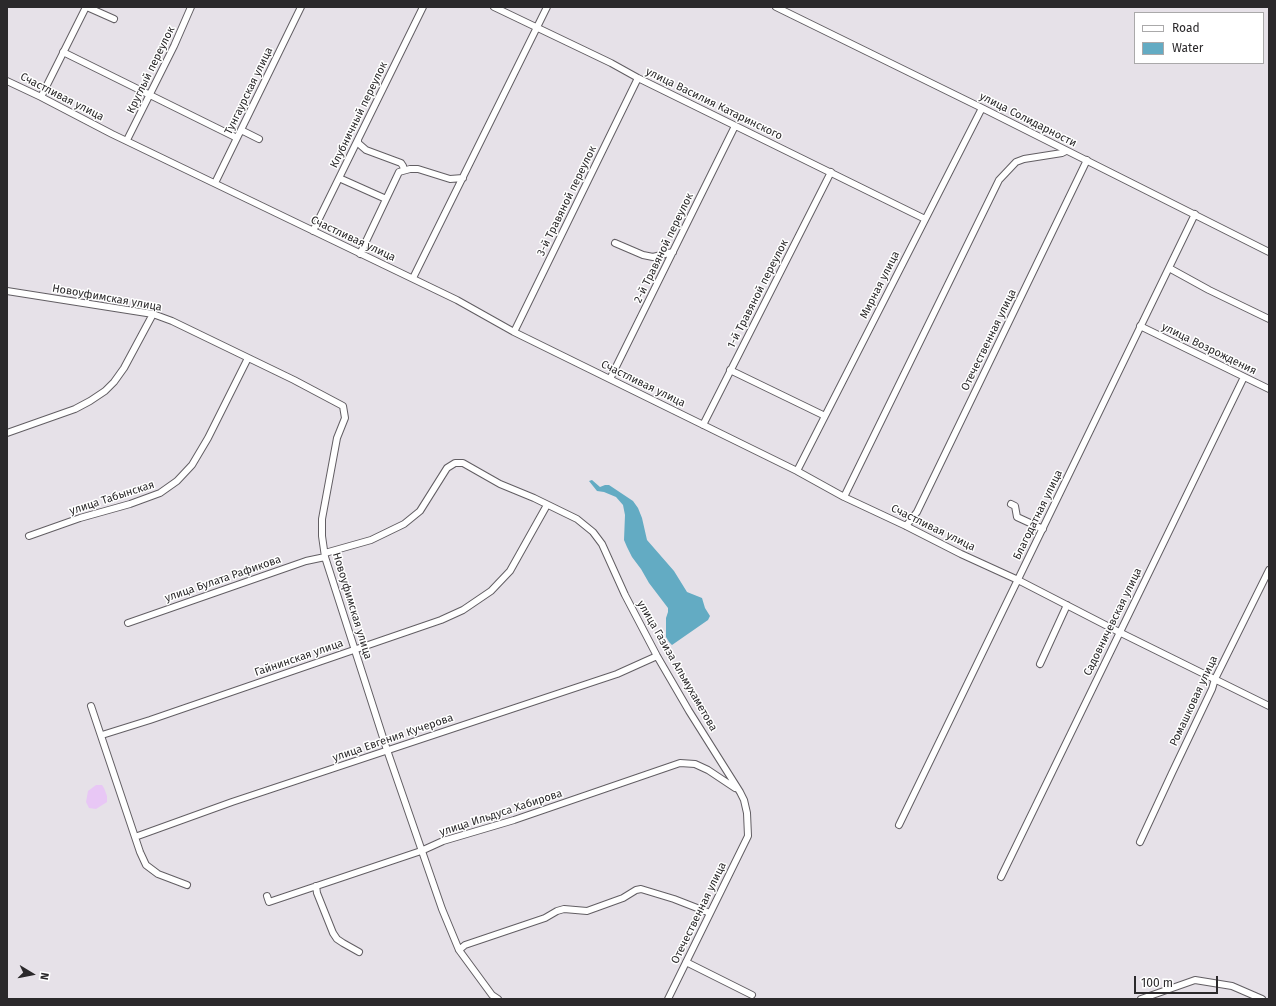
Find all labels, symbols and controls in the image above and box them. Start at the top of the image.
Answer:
legend [1134,12,1264,64]
text: Road [1172,21,1200,35]
street label: Круглый переулок [124,24,178,116]
text: Water [1172,41,1203,55]
street label: Тунгаурская улица [222,45,276,137]
street label: Клубничный переулок [328,60,390,170]
street label: улица Василия Катаринского [643,65,785,143]
street label: Счастливая улица [18,70,106,124]
street label: улица Солидарности [977,90,1079,150]
street label: 3-й Травяной переулок [535,144,599,258]
street label: 2-й Травяной переулок [632,191,696,305]
street label: Счастливая улица [309,214,397,264]
street label: 1-й Травяной переулок [725,237,791,351]
street label: Мирная улица [857,249,903,321]
street label: Новоуфимская улица [51,282,163,314]
street label: Отечественная улица [959,287,1019,393]
street label: улица Возрождения [1159,320,1259,378]
street label: Счастливая улица [599,358,687,410]
street label: Благодатная улица [1011,468,1065,562]
street label: улица Табынская [68,478,156,518]
street label: Счастливая улица [889,502,977,554]
street label: Новоуфимская улица [329,551,375,661]
street label: улица Булата Рафикова [163,553,283,605]
street label: Садовничевская улица [1081,566,1145,678]
street label: улица Газиза Альмухаметова [634,598,720,734]
street label: Гайнинская улица [253,637,345,679]
street label: Ромашковая улица [1167,654,1221,748]
street label: улица Евгения Кучерова [331,711,455,765]
street label: улица Ильдуса Хабирова [438,787,564,839]
street label: Отечественная улица [669,860,729,966]
north arrow [12,954,52,994]
scale bar [1136,968,1220,994]
text: N [37,971,51,981]
text: 100 m [1141,976,1173,990]

